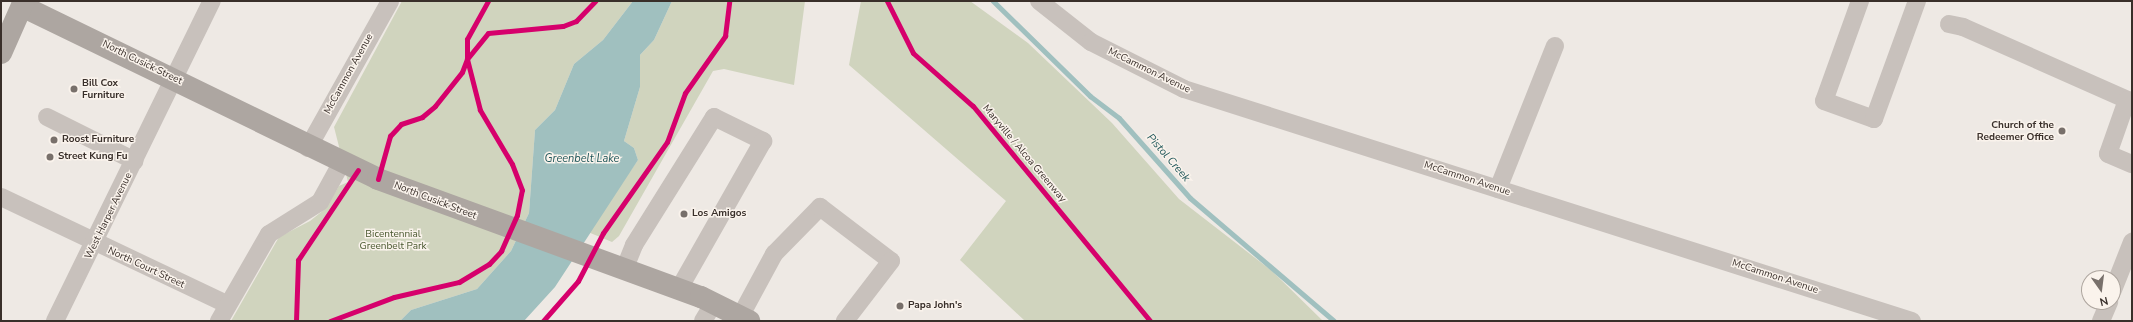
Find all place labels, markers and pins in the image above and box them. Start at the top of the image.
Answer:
place label: Bill Cox Furniture [82,77,124,100]
marker: Bill Cox Furniture [69,84,79,94]
place label: Church of the Redeemer Office [1977,119,2054,142]
marker: Church of the Redeemer Office [2057,126,2067,136]
place label: Roost Furniture [62,134,134,146]
marker: Roost Furniture [49,135,59,145]
place label: Street Kung Fu [58,151,127,163]
marker: Street Kung Fu [45,152,55,162]
place label: Los Amigos [692,208,746,220]
marker: Los Amigos [679,209,689,219]
place label: Papa John's [908,300,962,312]
marker: Papa John's [895,301,905,311]

